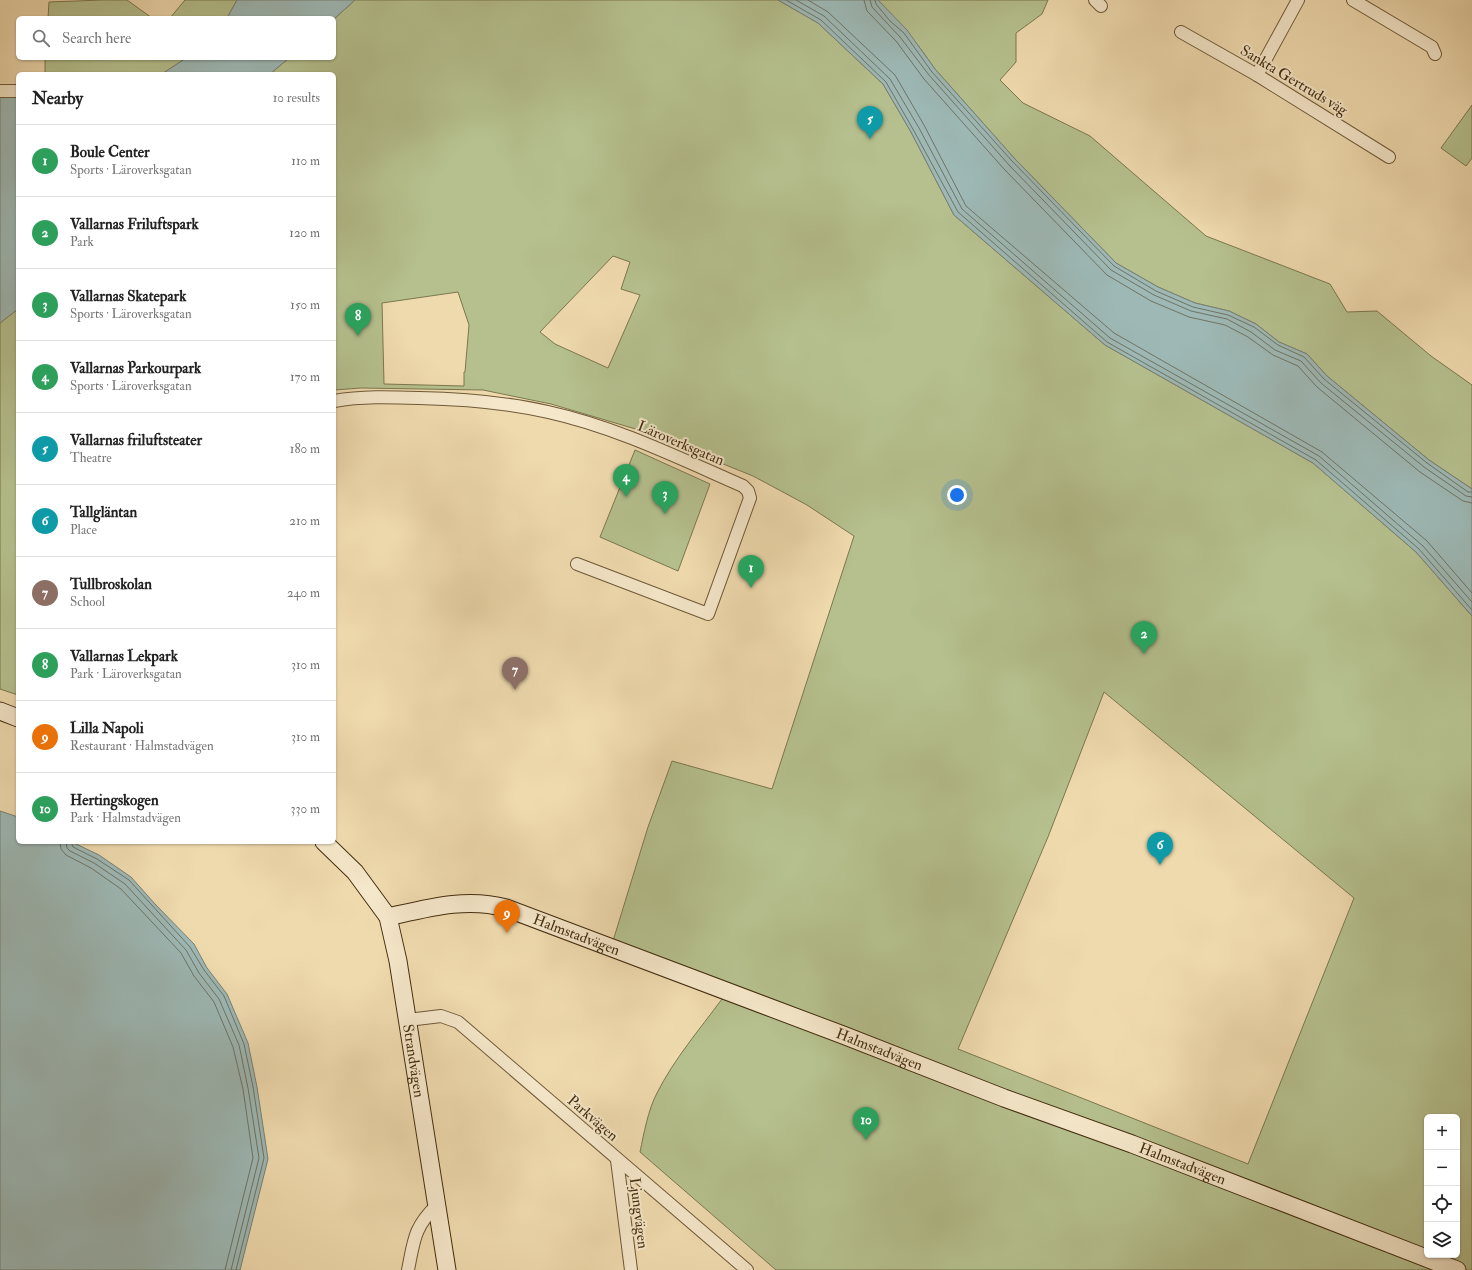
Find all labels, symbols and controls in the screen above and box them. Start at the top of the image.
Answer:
search box [16,16,336,60]
icon: search [30,27,52,49]
text: Search here [62,29,131,48]
street label: Sankta Gertruds väg [1237,41,1351,120]
text: Nearby [32,88,83,109]
text: 10 results [273,90,320,106]
pin: 5 [857,106,883,139]
text: Boule Center [70,143,150,162]
text: 1 [43,153,47,169]
text: 110 m [291,153,320,169]
text: Sports · Läroverksgatan [70,162,192,178]
text: Vallarnas Friluftspark [70,215,199,234]
text: 2 [42,225,48,241]
text: 120 m [289,225,320,241]
text: Park [70,234,94,250]
text: Vallarnas Skatepark [70,287,186,306]
text: 3 [43,297,48,313]
text: 150 m [290,297,320,313]
pin: 8 [345,303,371,336]
text: Sports · Läroverksgatan [70,306,192,322]
text: Vallarnas Parkourpark [70,359,201,378]
text: 4 [41,369,49,385]
text: 170 m [290,369,320,385]
text: Sports · Läroverksgatan [70,378,192,394]
street label: Läroverksgatan [635,417,727,470]
text: Vallarnas friluftsteater [70,431,202,450]
text: 5 [42,441,48,457]
text: 180 m [290,441,320,457]
text: Theatre [70,450,112,466]
pin: 4 [613,464,639,497]
pin: 3 [652,481,678,514]
your location [947,485,967,505]
text: Tallgläntan [70,503,137,522]
text: 6 [42,513,48,529]
text: 210 m [289,513,320,529]
text: Place [70,522,97,538]
pin: 1 [738,555,764,588]
text: Tullbroskolan [70,575,152,594]
text: 7 [42,585,48,601]
text: 240 m [287,585,320,601]
text: School [70,594,105,610]
pin: 2 [1131,621,1157,654]
text: Vallarnas Lekpark [70,647,178,666]
text: 8 [42,657,48,673]
text: 310 m [291,657,320,673]
pin: 7 [502,657,528,690]
text: Park · Läroverksgatan [70,666,182,682]
text: Lilla Napoli [70,719,144,738]
text: 9 [42,729,48,745]
text: 310 m [291,729,320,745]
text: Restaurant · Halmstadvägen [70,738,214,754]
text: Hertingskogen [70,791,159,810]
text: 10 [39,801,51,817]
text: 330 m [291,801,320,817]
text: Park · Halmstadvägen [70,810,181,826]
pin: 6 [1147,832,1173,865]
pin: 9 [494,900,520,933]
street label: Halmstadvägen [530,910,623,960]
street label: Strandvägen [398,1023,429,1099]
street label: Halmstadvägen [833,1024,926,1075]
street label: Parkvägen [563,1091,622,1146]
pin: 10 [853,1107,879,1140]
map controls [1424,1114,1460,1258]
button: + [1424,1114,1460,1150]
street label: Halmstadvägen [1136,1139,1229,1190]
button: − [1424,1150,1460,1186]
street label: Ljungvägen [625,1176,652,1250]
button: locate [1424,1186,1460,1222]
button: layers [1424,1222,1460,1258]

